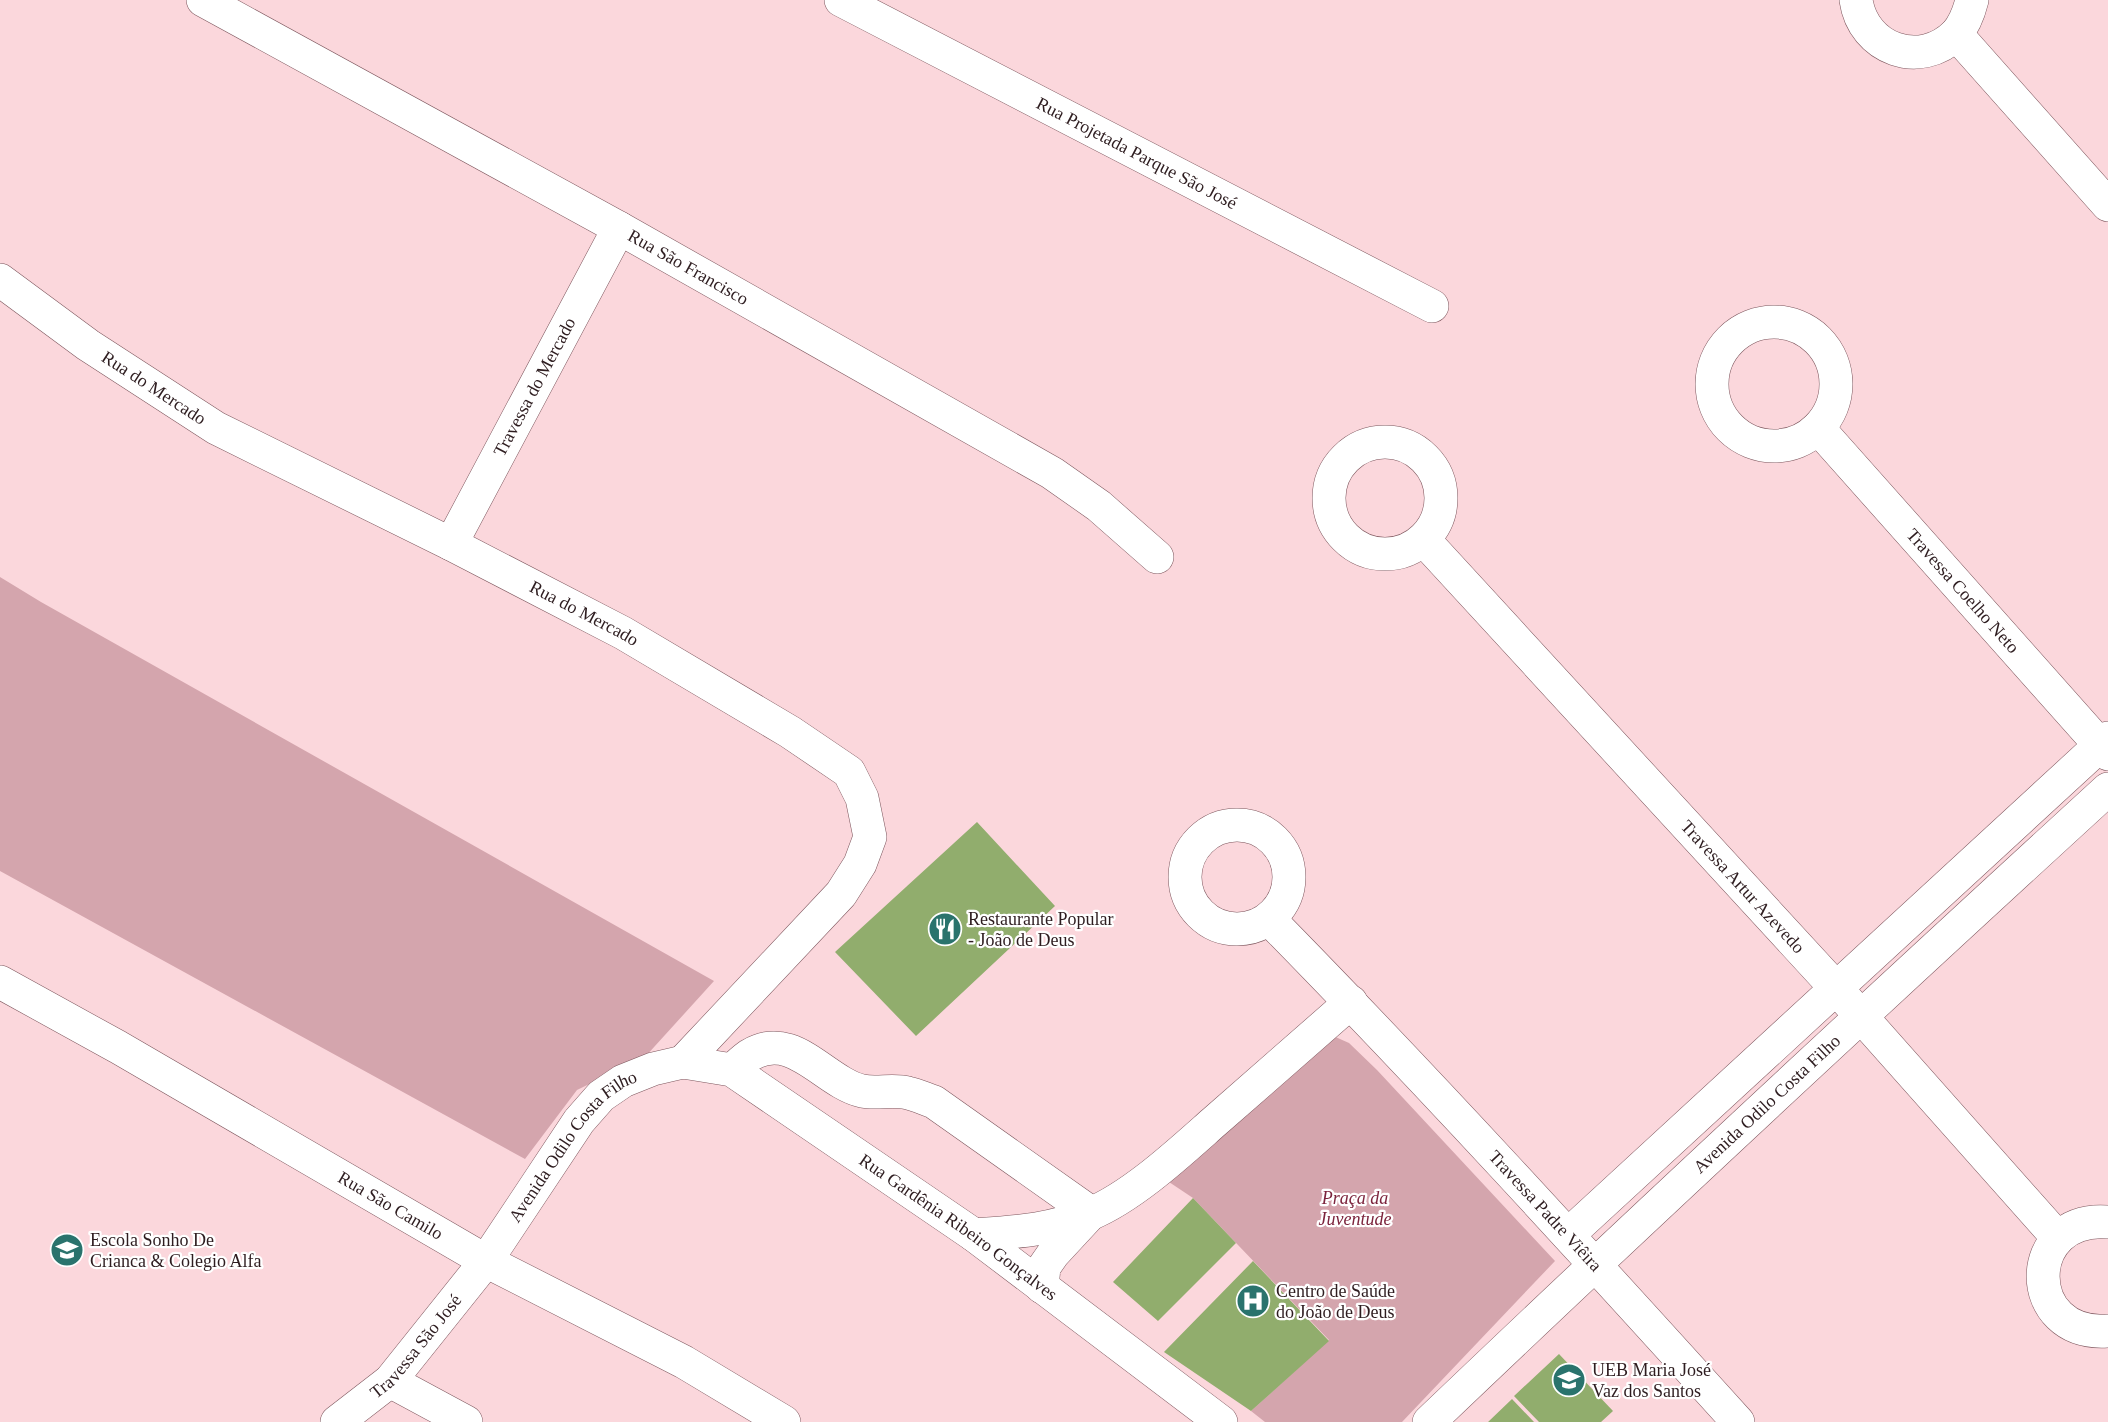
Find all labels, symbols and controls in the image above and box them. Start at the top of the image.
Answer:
street label: Rua Projetada Parque São José [1033,93,1240,213]
street label: Rua São Francisco [625,225,752,309]
street label: Travessa do Mercado [489,314,580,460]
street label: Rua do Mercado [98,347,210,429]
street label: Travessa Coelho Neto [1902,525,2023,657]
street label: Rua do Mercado [526,576,642,650]
street label: Travessa Artur Azevedo [1677,816,1809,957]
place label: Restaurante Popular - João de Deus [968,909,1113,950]
restaurant icon: Restaurante Popular - João de Deus [927,911,963,947]
street label: Avenida Odilo Costa Filho [1689,1031,1844,1177]
street label: Avenida Odilo Costa Filho [505,1067,640,1226]
street label: Travessa Padre Viêira [1485,1146,1606,1275]
street label: Rua Gardênia Ribeiro Gonçalves [855,1150,1061,1305]
street label: Rua São Camilo [334,1167,447,1244]
park label: Praça da Juventude [1319,1188,1391,1229]
place label: Escola Sonho De Crianca & Colegio Alfa [90,1230,261,1271]
school or university icon: Escola Sonho De Crianca & Colegio Alfa [49,1232,85,1268]
place label: Centro de Saúde do João de Deus [1276,1281,1395,1322]
hospital icon: Centro de Saúde do João de Deus [1235,1283,1271,1319]
street label: Travessa São José [366,1290,465,1403]
place label: UEB Maria José Vaz dos Santos [1592,1360,1711,1401]
school or university icon: UEB Maria José Vaz dos Santos [1551,1362,1587,1398]

